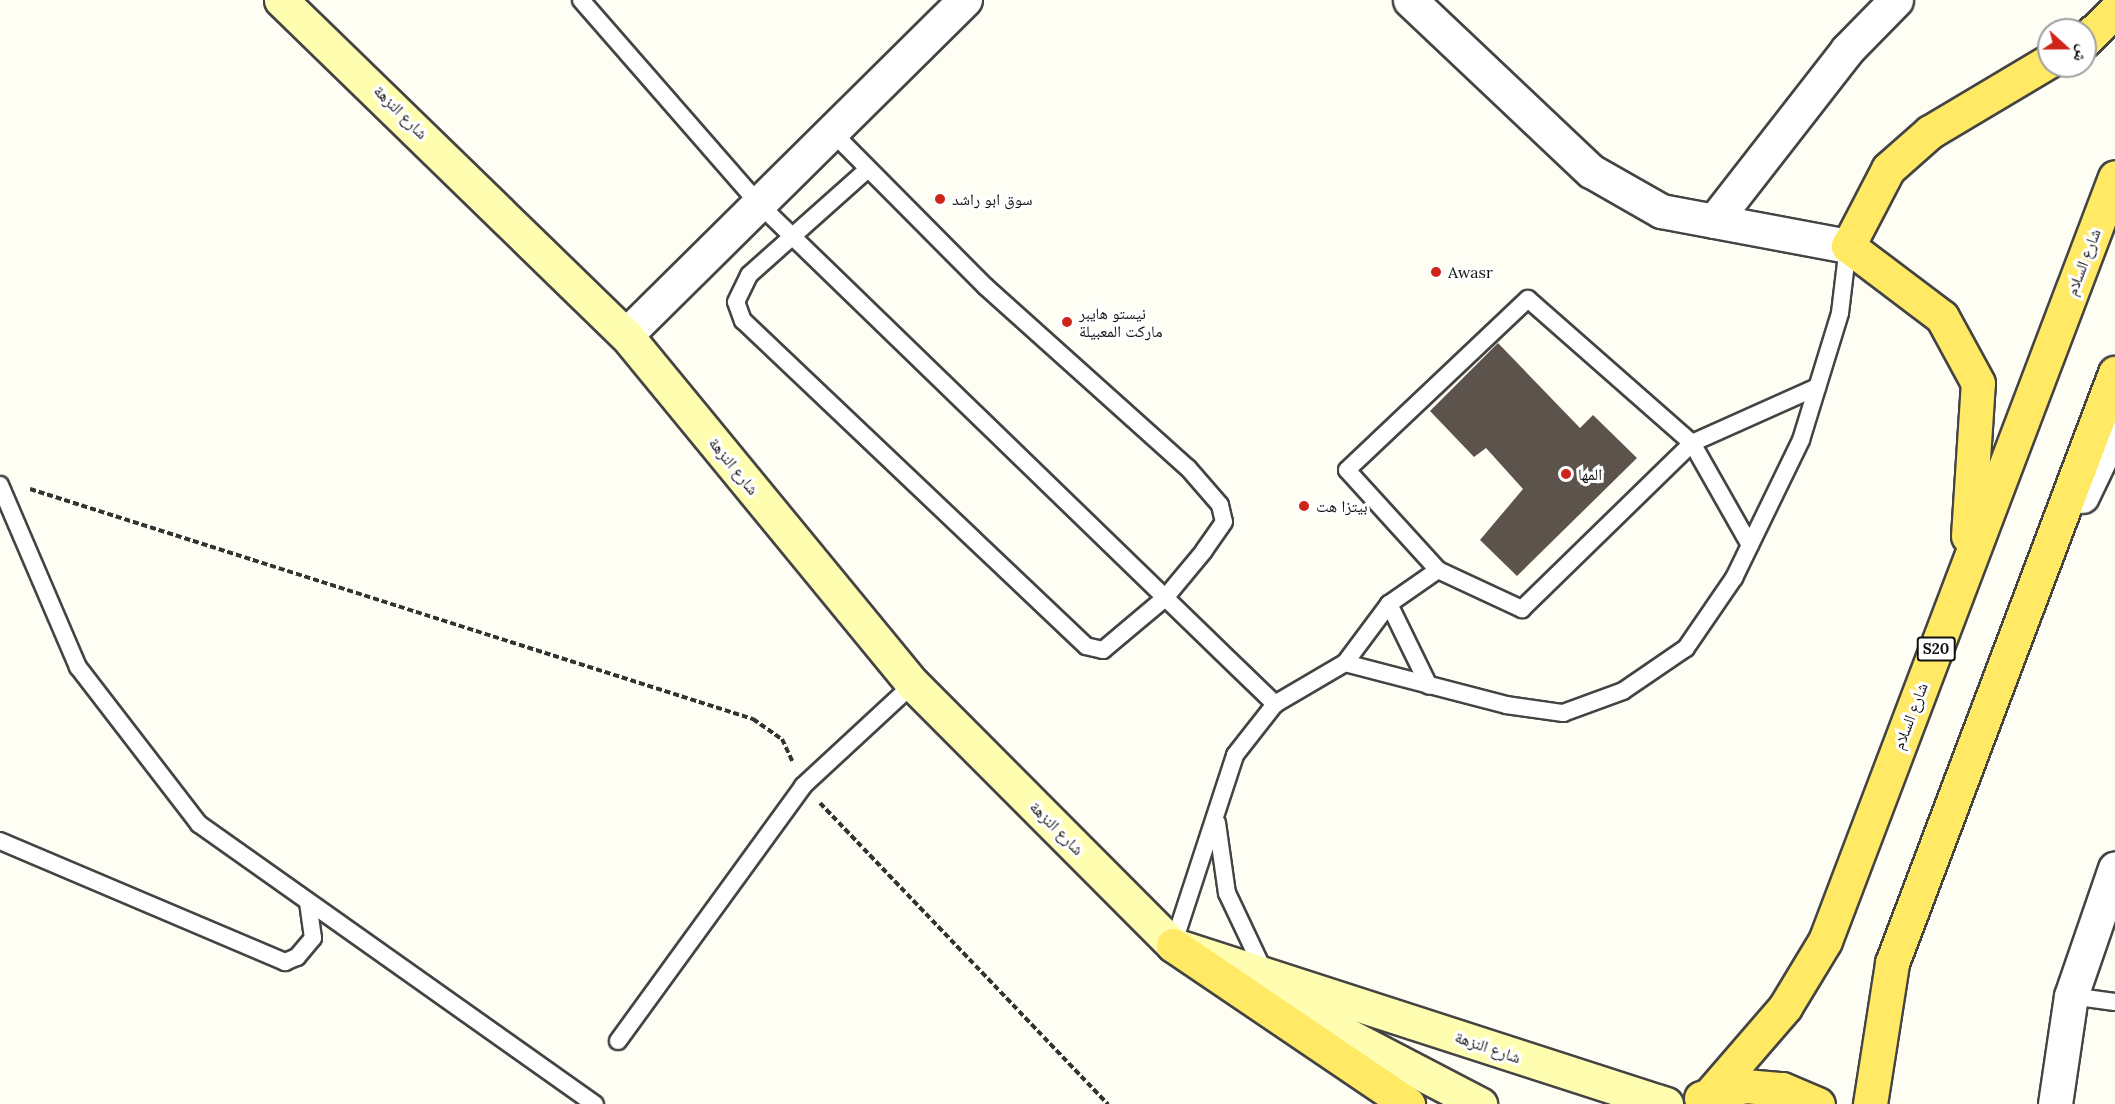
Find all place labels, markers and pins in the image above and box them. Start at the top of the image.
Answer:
place label: سوق ابو راشد [952,189,1033,209]
marker: سوق ابو راشد [933,192,947,206]
place label: Awasr [1448,262,1493,282]
marker: Awasr [1429,265,1443,279]
place label: نيستو هايبر ماركت المعبيلة [1079,303,1162,341]
marker: نيستو هايبر ماركت المعبيلة [1060,315,1074,329]
place label: المها [1578,464,1602,484]
marker: المها [1559,467,1573,481]
place label: بيتزا هت [1316,496,1368,516]
marker: بيتزا هت [1297,499,1311,513]

